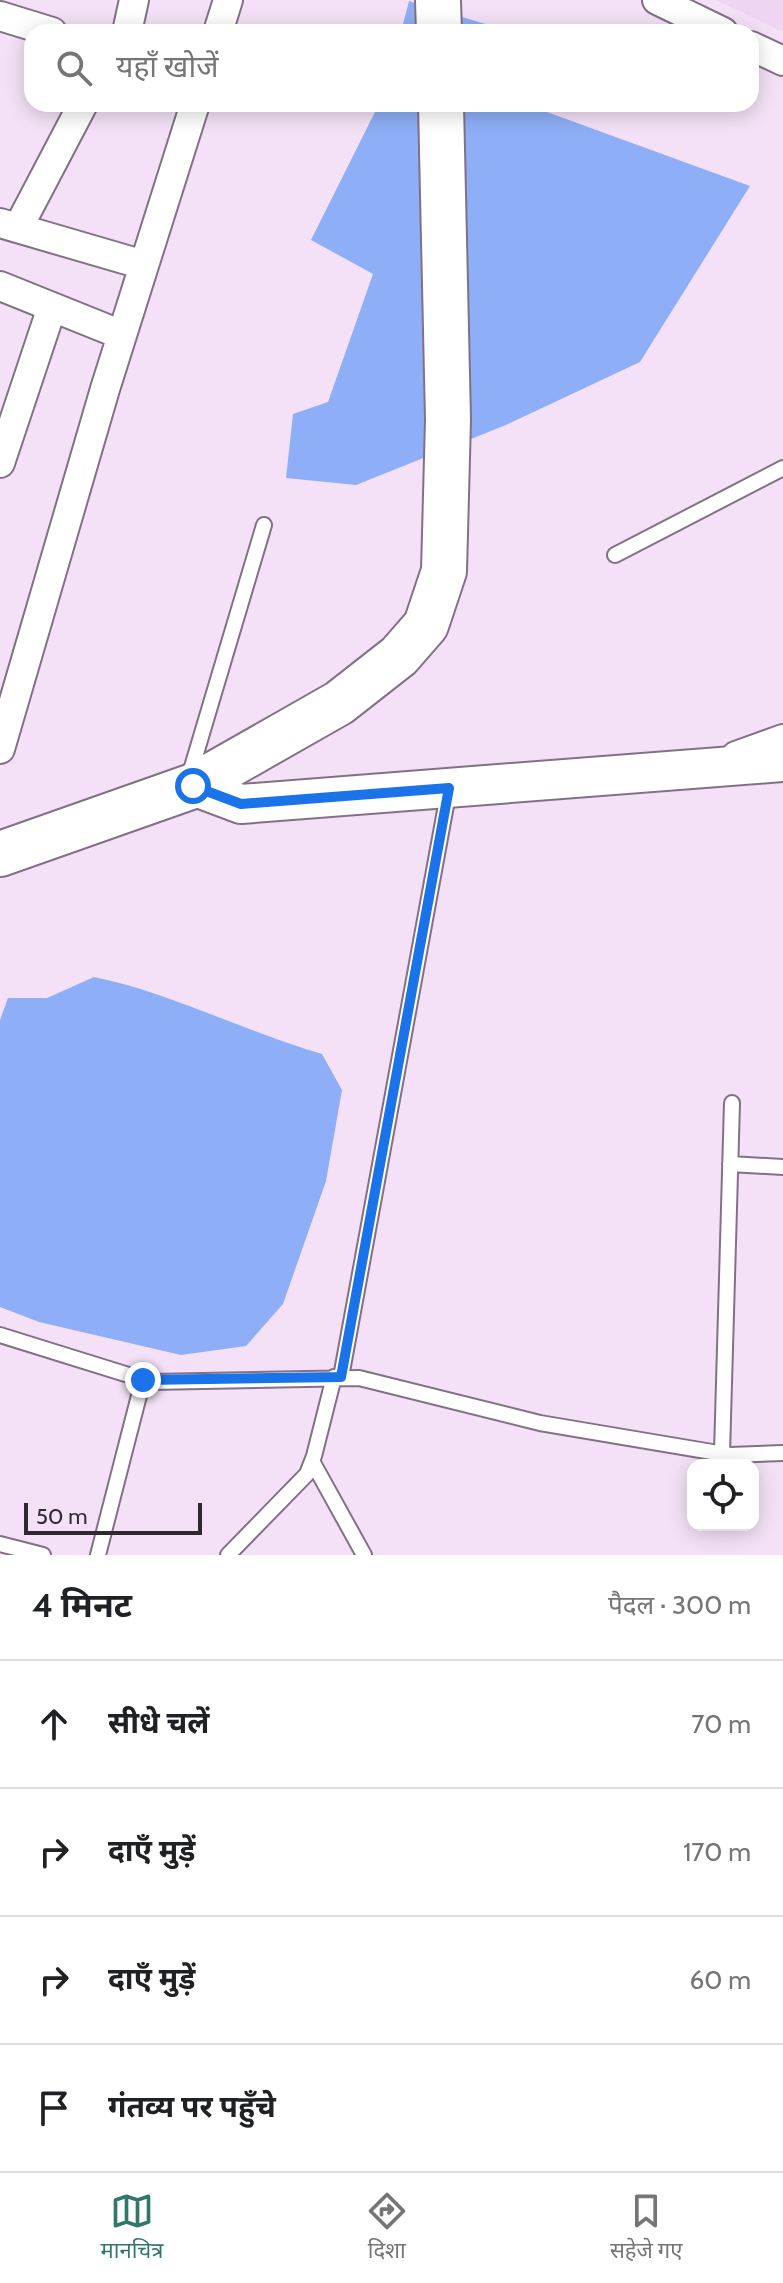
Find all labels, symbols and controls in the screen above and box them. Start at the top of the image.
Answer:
search box [24,24,759,112]
icon: search [52,46,96,90]
text: यहाँ खोजें [116,48,218,85]
route start [175,768,211,804]
route end [125,1362,161,1398]
map controls [687,1459,759,1531]
button: locate [687,1459,759,1531]
scale bar [24,1499,202,1535]
text: 50 m [36,1503,88,1530]
text: 4 मिनट [32,1584,132,1626]
text: पैदल · 300 m [608,1589,751,1621]
icon: ahead [32,1702,76,1746]
text: सीधे चलें [108,1704,209,1741]
text: 70 m [691,1708,751,1740]
icon: right [32,1830,76,1874]
text: दाएँ मुड़ें [108,1832,195,1869]
text: 170 m [683,1836,751,1868]
icon: right [32,1958,76,2002]
text: दाएँ मुड़ें [108,1960,195,1997]
text: 60 m [689,1964,751,1996]
icon: arrive [32,2086,76,2130]
text: गंतव्य पर पहुँचे [108,2088,276,2125]
tab: मानचित्र [101,2189,164,2267]
tab: दिशा [365,2189,409,2267]
tab: सहेजे गए [610,2189,682,2267]

